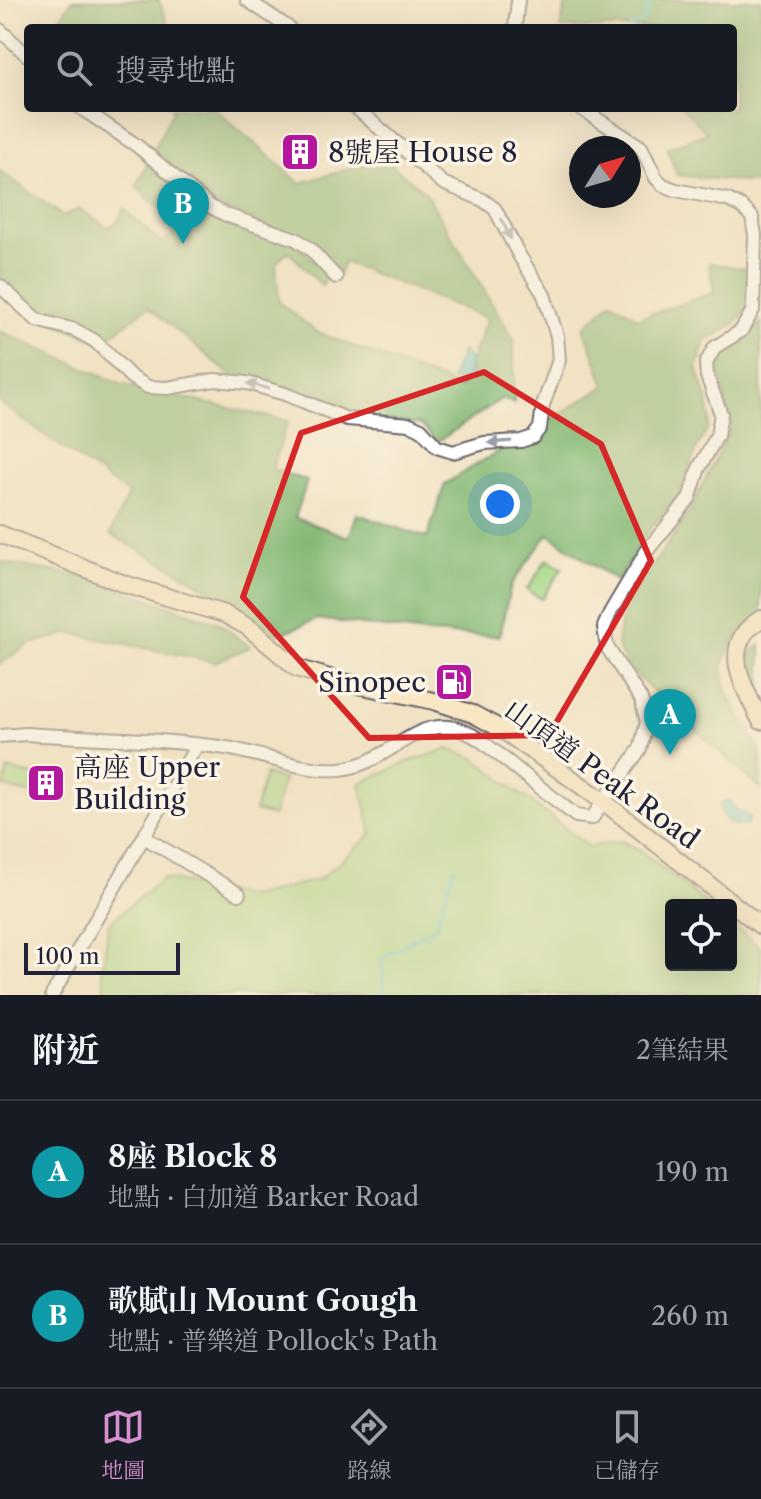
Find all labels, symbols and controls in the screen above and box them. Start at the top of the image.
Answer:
search box [24,24,737,112]
icon: search [52,46,96,90]
text: 搜尋地點 [116,52,236,89]
building icon: 8號屋 House 8 [279,131,321,173]
place label: 8號屋 House 8 [328,135,518,169]
north arrow [569,136,641,208]
pin: B [157,178,209,244]
one-way arrow [499,217,513,241]
one-way arrow [246,379,271,392]
one-way arrow [487,436,512,449]
your location [480,484,520,524]
fuel station icon: Sinopec [433,661,475,703]
place label: Sinopec [318,665,426,699]
pin: A [644,689,696,755]
street label: 山頂道 Peak Road [498,692,706,856]
place label: 高座 Upper Building [74,750,221,816]
building icon: 高座 Upper Building [25,762,67,804]
map controls [665,899,737,971]
button: locate [665,899,737,971]
scale bar [24,939,180,975]
text: 100 m [36,943,99,970]
text: 附近 [32,1029,100,1071]
text: 2筆結果 [636,1034,729,1066]
text: 8座 Block 8 [108,1138,277,1175]
text: A [48,1156,68,1188]
text: 190 m [655,1156,729,1188]
text: 地點 · 白加道 Barker Road [108,1181,419,1213]
text: 歌賦山 Mount Gough [108,1282,418,1319]
text: B [48,1300,68,1332]
text: 260 m [651,1300,729,1332]
text: 地點 · 普樂道 Pollock's Path [108,1325,438,1357]
tab: 地圖 [101,1405,145,1484]
tab: 路線 [347,1405,392,1484]
tab: 已儲存 [594,1405,660,1484]

